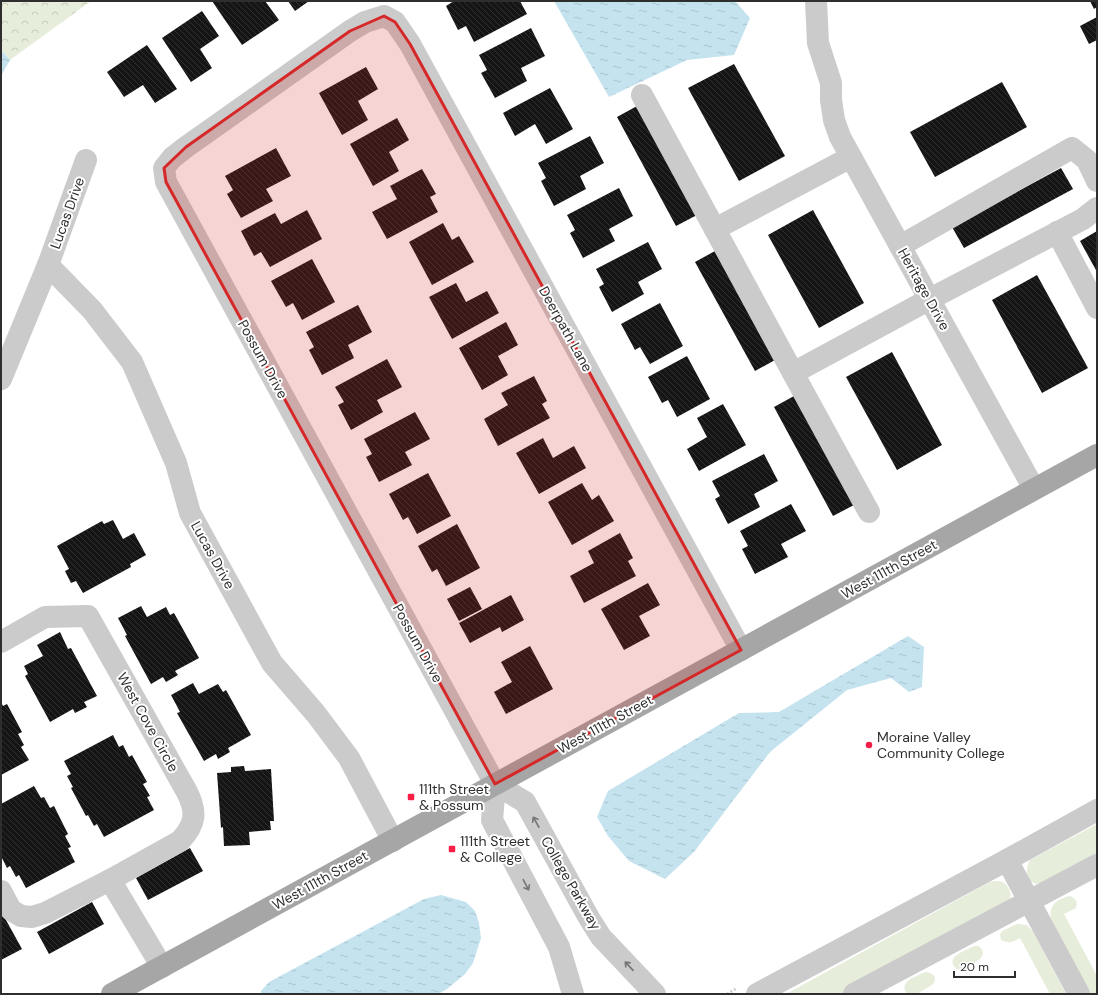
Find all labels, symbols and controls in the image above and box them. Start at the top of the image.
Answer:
street label: Lucas Drive [46,175,88,251]
street label: Heritage Drive [894,245,954,333]
street label: Deerpath Lane [535,283,597,375]
street label: Possum Drive [234,316,292,402]
street label: Lucas Drive [187,518,239,592]
street label: West 111th Street [838,535,940,603]
street label: Possum Drive [389,600,447,686]
street label: West Cove Circle [113,669,183,775]
street label: West 111th Street [554,690,656,758]
place label: Moraine Valley Community College [877,728,1005,762]
marker: Moraine Valley Community College [864,740,874,750]
place label: 111th Street & Possum [419,780,489,814]
marker: 111th Street & Possum [406,792,416,802]
one-way arrow [532,816,539,828]
place label: 111th Street & College [460,832,530,866]
street label: College Parkway [537,833,605,933]
marker: 111th Street & College [447,844,457,854]
street label: West 111th Street [269,846,371,914]
one-way arrow [523,879,530,891]
scale bar [954,953,1015,979]
text: 20 m [960,959,989,975]
one-way arrow [624,961,633,971]

